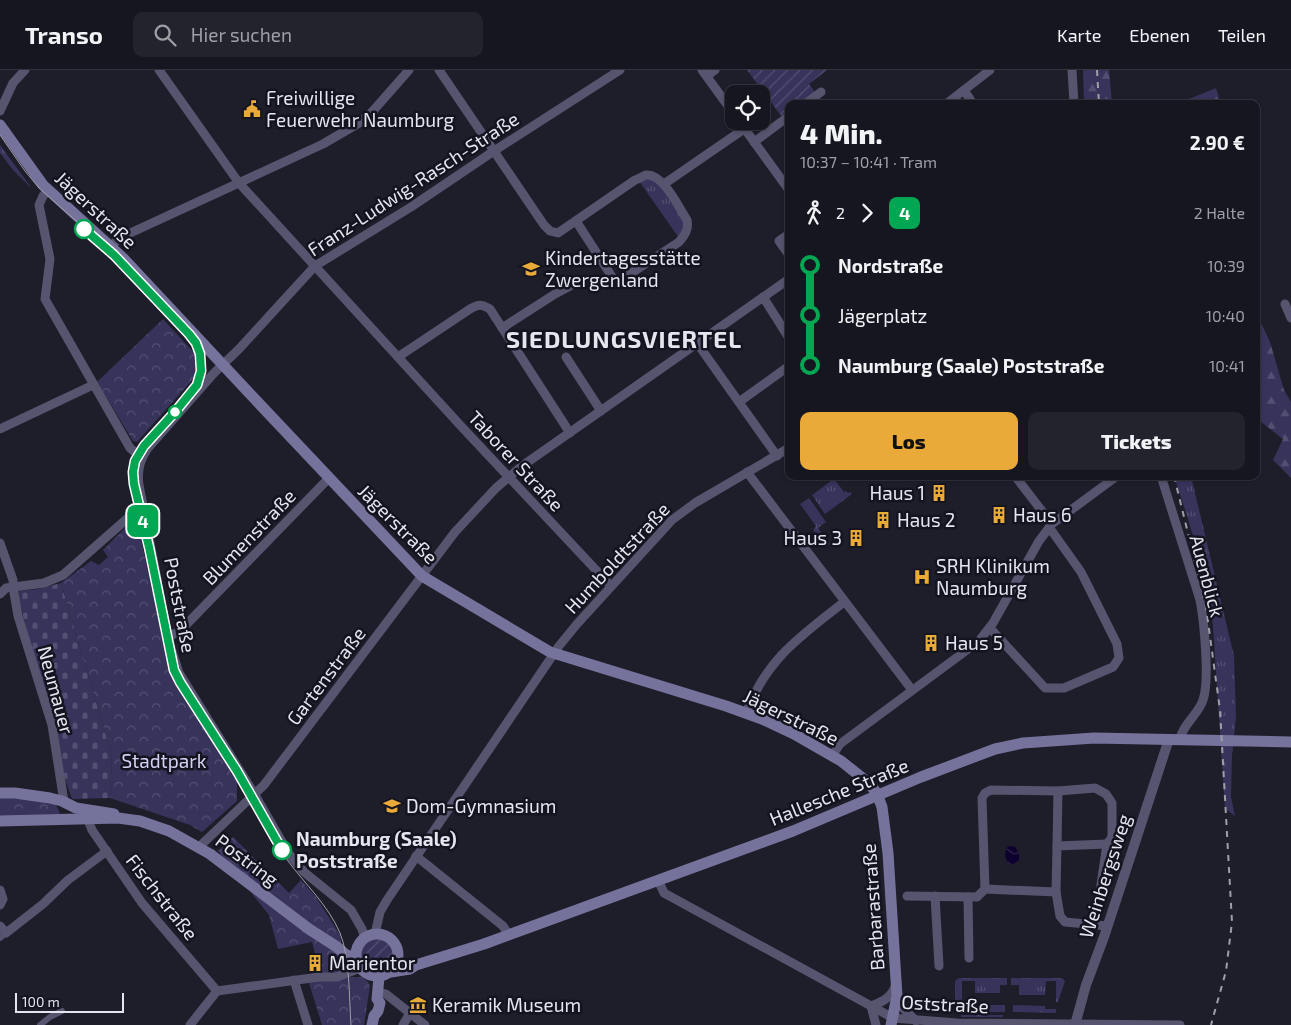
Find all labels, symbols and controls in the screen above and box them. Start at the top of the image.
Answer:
search box [133,12,483,57]
text: Transo [25,20,103,49]
icon: search [151,21,179,49]
text: Hier suchen [191,23,292,46]
text: Karte [1057,24,1101,46]
text: Ebenen [1129,24,1190,46]
text: Teilen [1218,24,1266,46]
map controls [725,85,770,130]
button: locate [725,85,770,130]
place label: Freiwillige Feuerwehr Naumburg [266,86,455,131]
public building icon: Freiwillige Feuerwehr Naumburg [242,99,262,119]
street label: Franz-Ludwig-Rasch-Straße [303,107,523,261]
text: 4 Min. [800,116,883,150]
text: 2.90 € [1190,131,1245,154]
text: 10:37 – 10:41 · Tram [800,152,937,171]
street label: Jägerstraße [51,166,142,253]
icon: walk [800,199,828,227]
icon: forward [853,199,881,227]
text: 4 [899,202,910,224]
text: 2 [836,203,845,222]
text: 2 Halte [1194,203,1245,222]
unlabelled marker [74,219,94,239]
place label: Kindertagesstätte Zwergenland [545,246,701,291]
text: Nordstraße [838,254,943,277]
text: 10:39 [1207,256,1245,275]
school or university icon: Kindertagesstätte Zwergenland [521,259,541,279]
text: Jägerplatz [838,304,927,327]
text: 10:40 [1206,306,1245,325]
district label: SIEDLUNGSVIERTEL [506,324,742,353]
text: Naumburg (Saale) Poststraße [838,354,1105,377]
text: 10:41 [1209,356,1245,375]
unlabelled marker [168,405,182,419]
street label: Taborer Straße [464,406,569,516]
button: Los [800,412,1018,470]
button: Tickets [1028,412,1245,470]
street label: Jägerstraße [354,479,443,568]
place label: Haus 1 [870,481,925,504]
building icon: Haus 1 [929,483,949,503]
street label: Blumenstraße [197,484,300,589]
street label: Humboldtstraße [559,497,674,618]
place label: Haus 6 [1013,503,1072,526]
line badge: 4 [127,505,159,537]
building icon: Haus 6 [989,505,1009,525]
place label: Haus 2 [897,508,956,531]
text: 4 [137,510,149,532]
building icon: Haus 2 [873,510,893,530]
place label: Haus 3 [784,526,842,549]
building icon: Haus 3 [846,528,866,548]
street label: Auenblick [1185,532,1230,620]
place label: SRH Klinikum Naumburg [936,554,1050,599]
street label: Poststraße [160,555,201,655]
hospital icon: SRH Klinikum Naumburg [912,567,932,587]
street label: Gartenstraße [281,622,370,729]
place label: Haus 5 [945,631,1003,654]
building icon: Haus 5 [921,633,941,653]
street label: Neumauer [34,643,79,737]
street label: Jägerstraße [740,684,843,750]
park label: Stadtpark [121,749,207,772]
street label: Hallesche Straße [766,753,912,830]
place label: Dom-Gymnasium [406,794,557,817]
school or university icon: Dom-Gymnasium [382,796,402,816]
street label: Weinbergsweg [1074,811,1135,941]
place label: Naumburg (Saale) Poststraße [296,827,457,872]
street label: Postring [211,829,284,891]
marker: Naumburg (Saale) Poststraße [272,840,292,860]
street label: Barbarastraße [857,843,888,971]
street label: Fischstraße [122,849,203,944]
place label: Marientor [329,951,416,974]
building icon: Marientor [305,953,325,973]
scale bar [15,990,124,1013]
street label: Oststraße [901,990,989,1017]
text: 100 m [22,993,60,1010]
place label: Keramik Museum [432,993,581,1016]
museum icon: Keramik Museum [408,995,428,1015]

